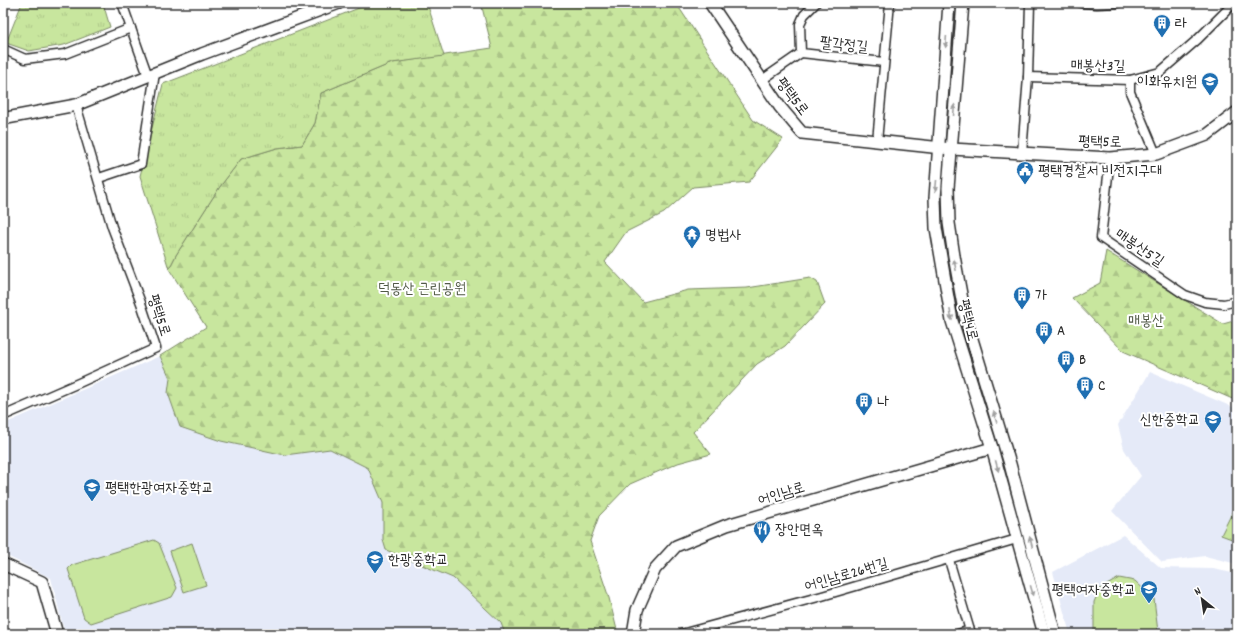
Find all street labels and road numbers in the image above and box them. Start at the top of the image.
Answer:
street label: 팔각정길 [819,33,869,59]
street label: 매봉산3길 [1070,56,1126,78]
street label: 평택5로 [770,73,813,121]
street label: 평택5로 [1078,132,1122,154]
street label: 매봉산5길 [1110,224,1168,273]
street label: 평택5로 [141,292,175,340]
street label: 평택4로 [951,297,983,344]
street label: 어인남로 [755,477,808,512]
street label: 어인남로26번길 [802,553,891,598]

